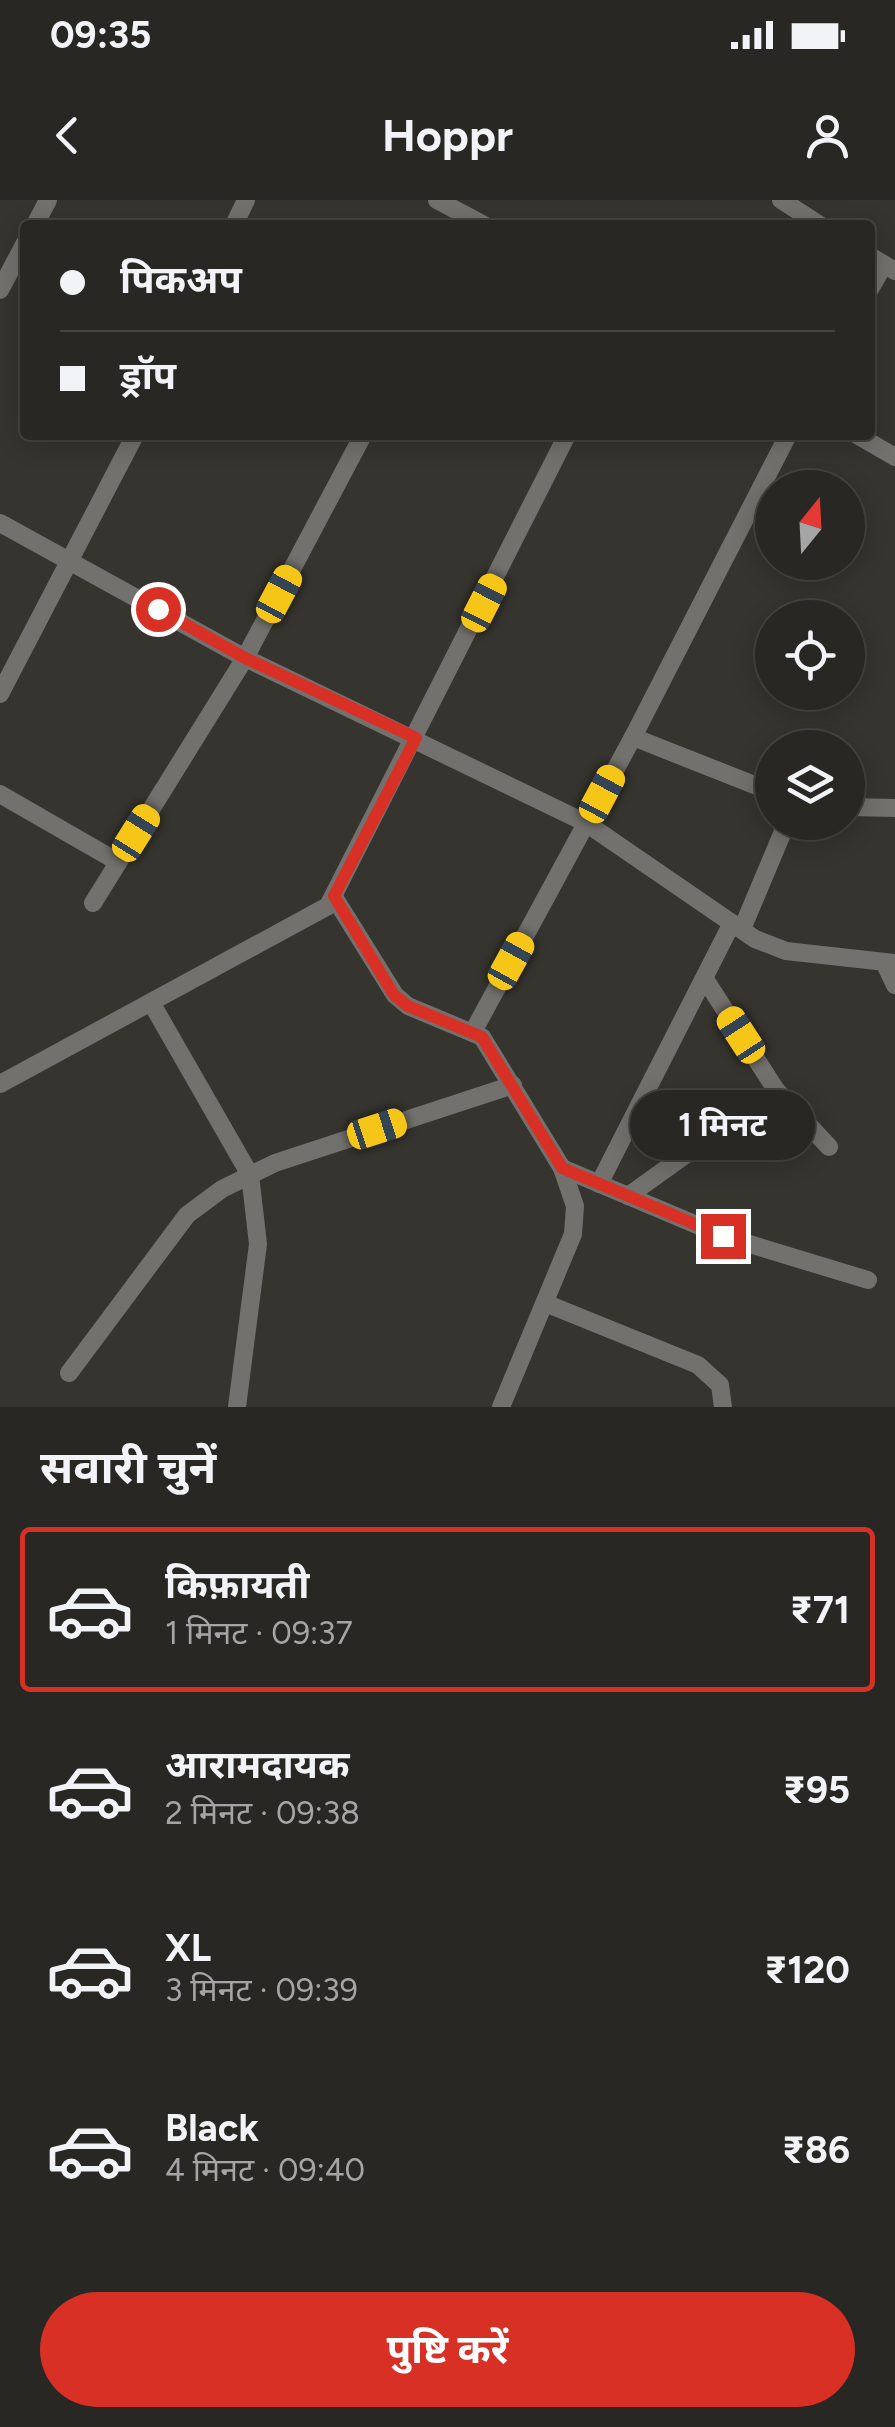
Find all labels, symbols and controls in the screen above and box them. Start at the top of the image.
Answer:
text: 09:35 [50,12,151,58]
icon: back [40,108,95,163]
text: Hoppr [382,108,513,162]
icon: person [800,108,855,163]
text: पिकअप [120,257,242,303]
text: ड्रॉप [120,353,176,399]
north arrow [755,470,865,580]
map controls [755,470,865,840]
car [252,560,306,628]
car [457,569,511,637]
route start [136,587,181,632]
button: locate [755,600,865,710]
button: layers [755,730,865,840]
car [575,760,629,828]
car [107,800,165,866]
car [483,927,539,995]
car [712,1002,770,1068]
callout: 1 मिनट [630,1091,816,1161]
car [344,1105,410,1153]
text: 1 मिनट [678,1106,767,1144]
route end [701,1214,746,1259]
text: सवारी चुनें [40,1440,216,1494]
text: किफ़ायती [165,1562,309,1608]
icon: car [45,1565,135,1655]
text: ₹71 [790,1587,850,1633]
text: 1 मिनट · 09:37 [165,1614,353,1652]
text: आरामदायक [165,1742,349,1788]
icon: car [45,1745,135,1835]
text: ₹95 [783,1767,850,1813]
text: 2 मिनट · 09:38 [165,1794,360,1832]
icon: car [45,1925,135,2015]
text: XL [165,1925,211,1971]
text: ₹120 [765,1947,850,1993]
text: 3 मिनट · 09:39 [165,1971,358,2009]
icon: car [45,2105,135,2195]
text: Black [165,2105,259,2151]
text: ₹86 [782,2127,850,2173]
text: 4 मिनट · 09:40 [165,2151,365,2189]
button: पुष्टि करें [40,2292,855,2407]

